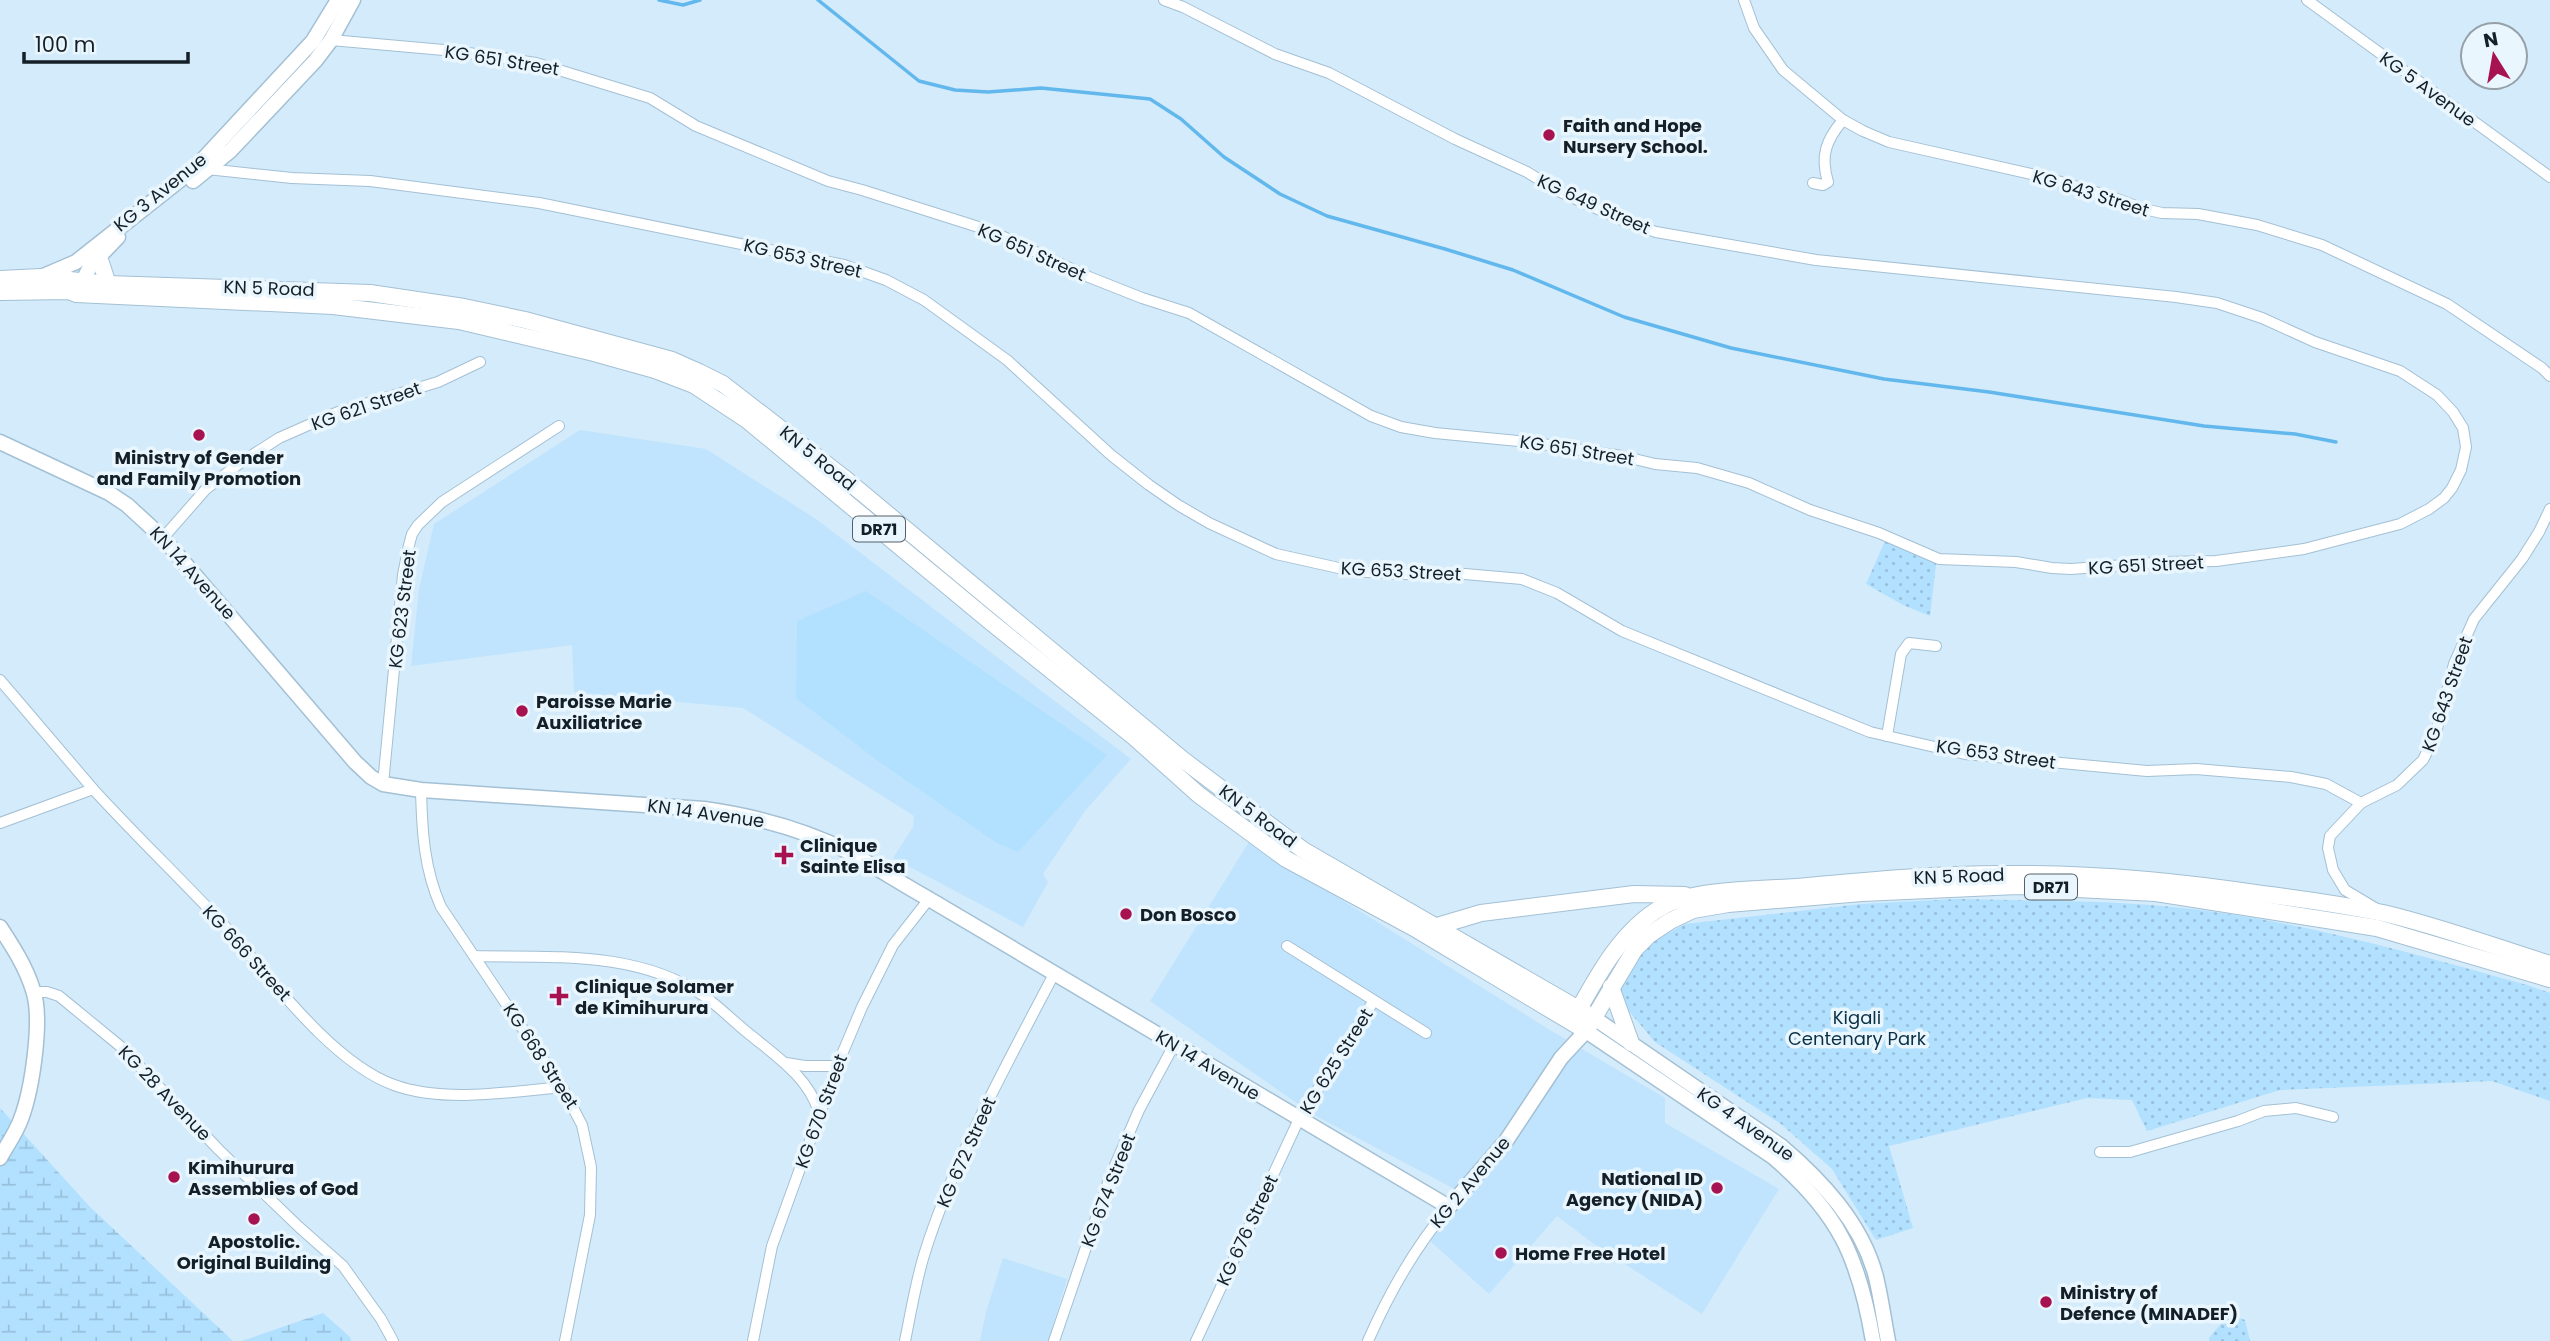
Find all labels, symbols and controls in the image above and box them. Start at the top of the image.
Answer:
scale bar [24,21,189,65]
north arrow [2459,21,2529,91]
text: N [2481,25,2500,54]
text: 100 m [35,30,95,59]
street label: KG 651 Street [443,39,561,81]
street label: KG 5 Avenue [2375,46,2481,132]
place label: Faith and Hope Nursery School. [1563,113,1708,159]
marker: Faith and Hope Nursery School. [1541,127,1557,143]
street label: KG 3 Avenue [108,147,212,237]
street label: KG 643 Street [2030,163,2152,223]
street label: KG 649 Street [1534,168,1654,240]
street label: KG 651 Street [974,217,1090,287]
street label: KG 653 Street [742,232,864,284]
street label: KN 5 Road [223,274,315,302]
street label: KG 621 Street [308,376,424,436]
street label: KN 5 Road [775,420,861,496]
marker: Ministry of Gender and Family Promotion [191,427,207,443]
street label: KG 651 Street [1518,429,1636,471]
place label: Ministry of Gender and Family Promotion [97,445,301,491]
road number: DR71 [853,516,905,542]
street label: KN 14 Avenue [144,521,242,625]
street label: KG 623 Street [382,548,422,670]
street label: KG 651 Street [2088,549,2204,581]
street label: KG 653 Street [1340,555,1462,587]
street label: KG 643 Street [2416,633,2478,755]
place label: Paroisse Marie Auxiliatrice [536,689,672,735]
marker: Paroisse Marie Auxiliatrice [514,703,530,719]
street label: KG 653 Street [1935,733,2057,775]
street label: KN 5 Road [1214,779,1302,853]
street label: KN 14 Avenue [646,792,766,834]
place label: Clinique Sainte Elisa [800,833,906,879]
marker: Clinique Sainte Elisa [774,845,794,865]
street label: KN 5 Road [1913,862,2005,890]
road number: DR71 [2025,874,2077,900]
street label: KG 666 Street [197,900,297,1006]
place label: Don Bosco [1140,902,1236,927]
marker: Don Bosco [1118,906,1134,922]
place label: Clinique Solamer de Kimihurura [575,974,734,1020]
marker: Clinique Solamer de Kimihurura [549,986,569,1006]
street label: KG 668 Street [497,998,585,1114]
street label: KG 625 Street [1294,1003,1378,1119]
park label: Kigali Centenary Park [1788,1005,1927,1051]
street label: KN 14 Avenue [1151,1024,1265,1106]
street label: KG 28 Avenue [113,1040,217,1146]
street label: KG 670 Street [789,1050,853,1172]
street label: KG 4 Avenue [1692,1081,1800,1167]
street label: KG 672 Street [930,1093,1002,1211]
street label: KG 674 Street [1075,1130,1141,1250]
street label: KG 2 Avenue [1424,1131,1516,1233]
place label: Kimihurura Assemblies of God [188,1155,358,1201]
place label: National ID Agency (NIDA) [1566,1166,1703,1212]
marker: Kimihurura Assemblies of God [166,1169,182,1185]
street label: KG 676 Street [1210,1170,1284,1290]
marker: National ID Agency (NIDA) [1709,1180,1725,1196]
marker: Apostolic. Original Building [246,1211,262,1227]
place label: Apostolic. Original Building [177,1229,331,1275]
place label: Home Free Hotel [1515,1241,1665,1266]
marker: Home Free Hotel [1493,1245,1509,1261]
place label: Ministry of Defence (MINADEF) [2060,1280,2238,1326]
marker: Ministry of Defence (MINADEF) [2038,1294,2054,1310]

